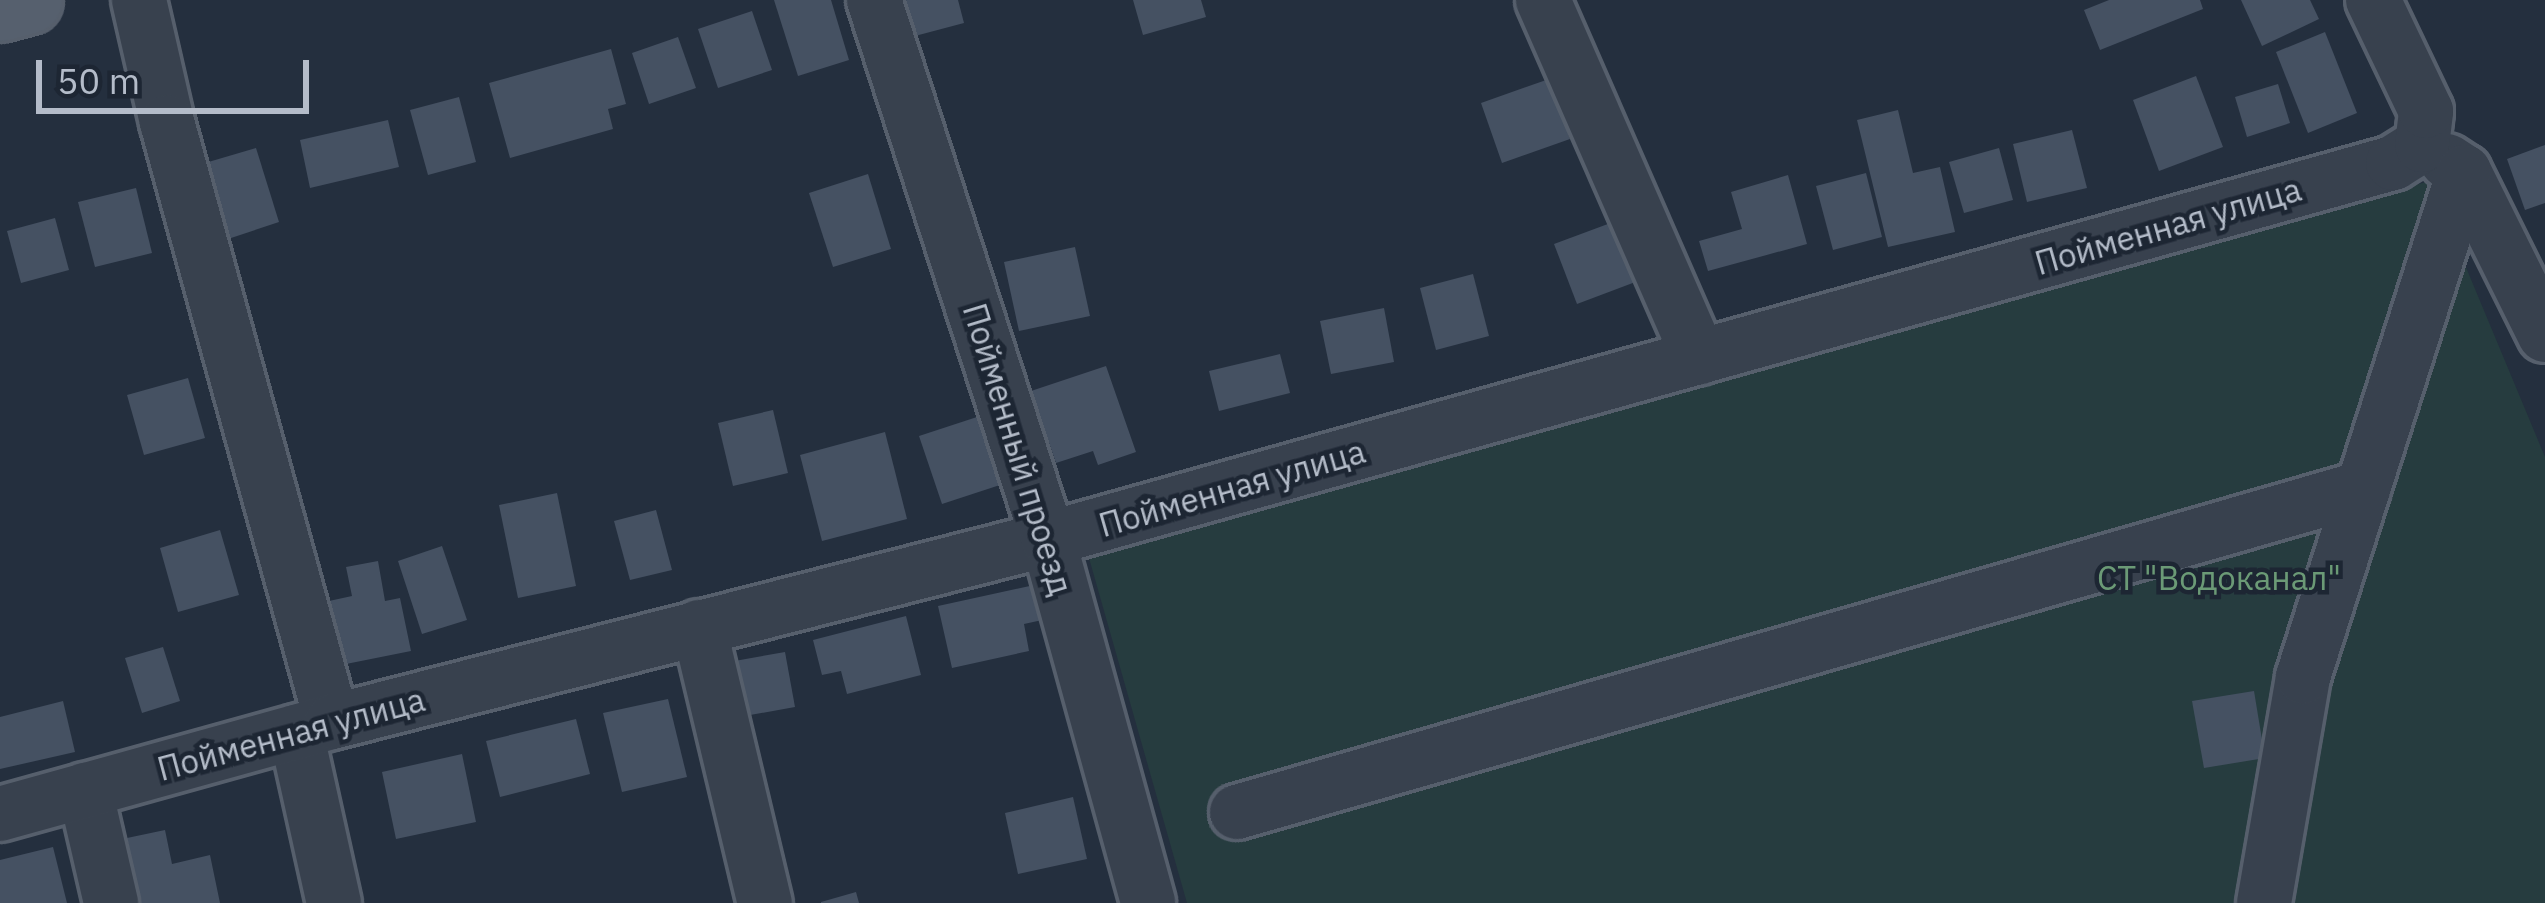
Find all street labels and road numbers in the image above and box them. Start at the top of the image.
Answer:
street label: Пойменная улица [2030,169,2306,283]
street label: Пойменный проезд [955,299,1081,599]
street label: Пойменная улица [1094,431,1370,545]
street label: Пойменная улица [153,679,429,789]

